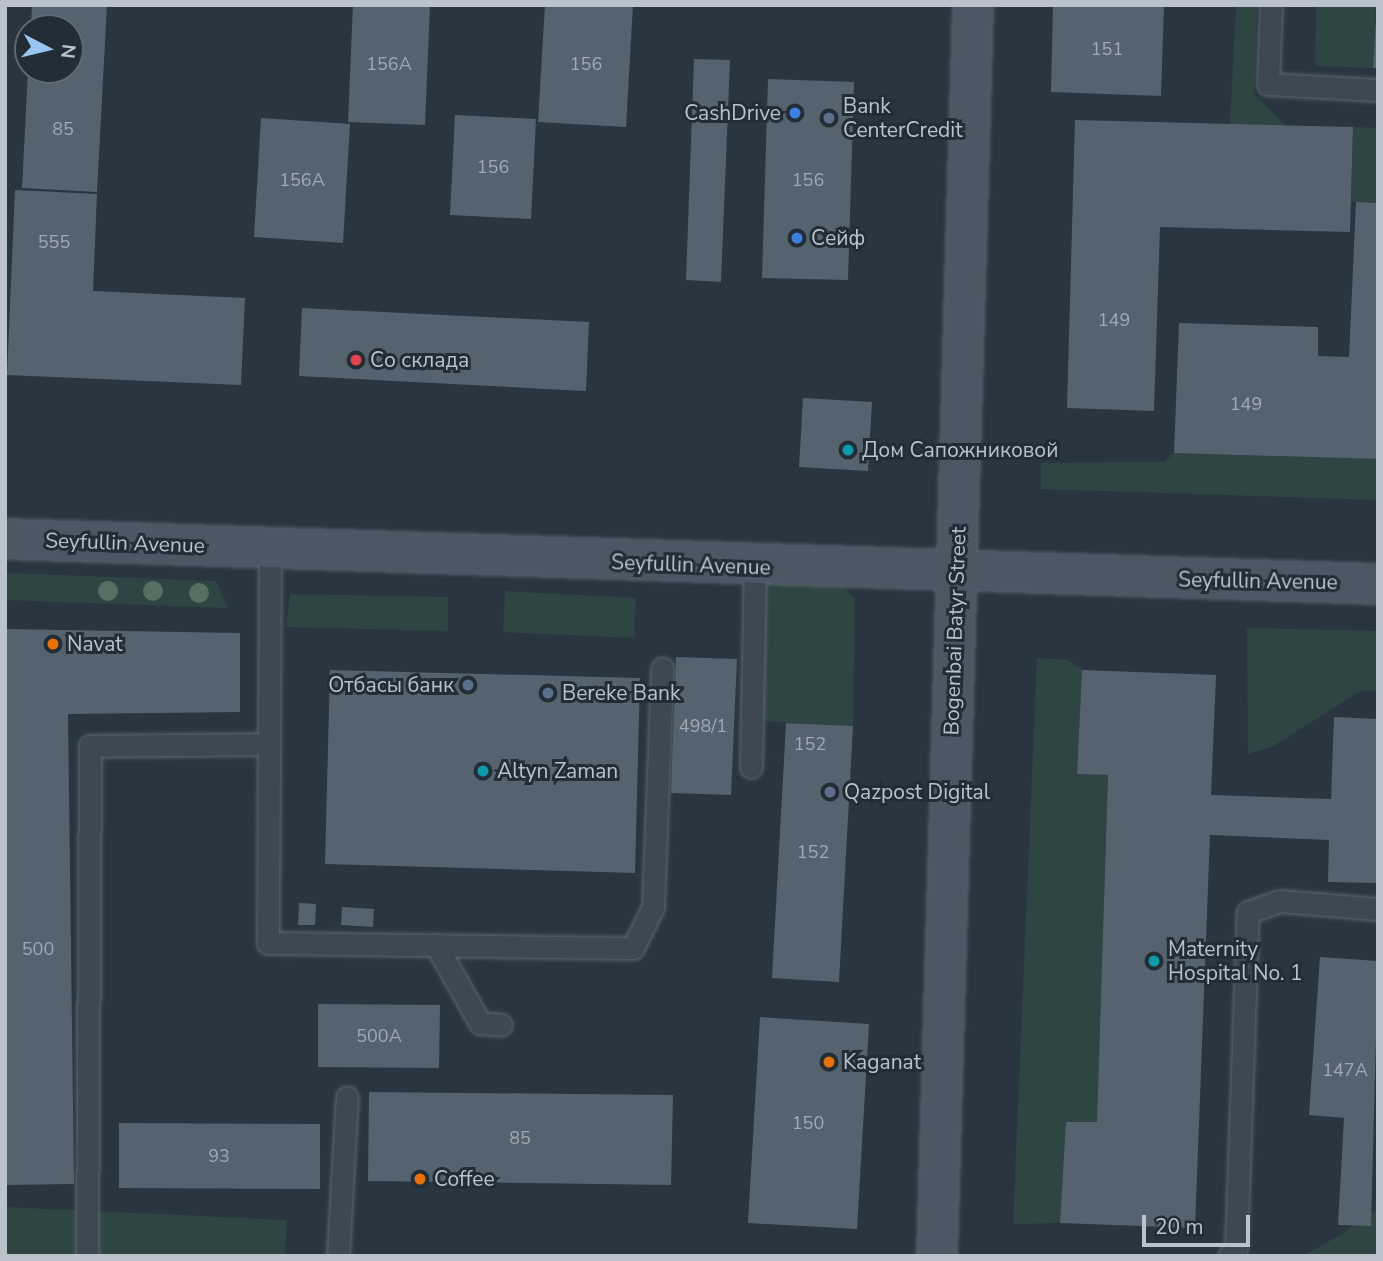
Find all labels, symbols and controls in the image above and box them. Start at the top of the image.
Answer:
north arrow [14,14,84,84]
house number: 151 [1091,38,1123,60]
text: N [54,43,82,60]
house number: 156А [366,53,412,75]
house number: 156 [570,53,602,75]
place label: Bank CenterCredit [843,93,963,143]
place label: CashDrive [684,100,781,126]
marker: CashDrive [787,105,803,121]
marker: Bank CenterCredit [821,110,837,126]
house number: 85 [52,118,74,140]
house number: 156 [477,156,509,178]
house number: 156А [279,169,325,191]
house number: 156 [792,169,824,191]
place label: Сейф [811,225,865,251]
marker: Сейф [789,230,805,246]
house number: 555 [38,231,70,253]
house number: 149 [1098,309,1130,331]
place label: Со склада [370,347,469,373]
marker: Со склада [348,352,364,368]
house number: 149 [1230,393,1262,415]
place label: Дом Сапожниковой [862,437,1058,463]
marker: Дом Сапожниковой [840,442,856,458]
street label: Bogenbai Batyr Street [939,526,971,736]
street label: Seyfullin Avenue [45,528,205,558]
street label: Seyfullin Avenue [611,550,771,580]
street label: Seyfullin Avenue [1178,567,1338,595]
place label: Navat [67,631,123,657]
marker: Navat [45,636,61,652]
place label: Отбасы банк [328,672,454,698]
marker: Отбасы банк [460,677,476,693]
place label: Bereke Bank [562,680,680,706]
marker: Bereke Bank [540,685,556,701]
house number: 498/1 [679,715,727,737]
house number: 152 [794,733,826,755]
place label: Altyn Zaman [497,758,618,784]
marker: Altyn Zaman [475,763,491,779]
place label: Qazpost Digital [844,779,990,805]
marker: Qazpost Digital [822,784,838,800]
house number: 152 [797,841,829,863]
place label: Maternity Hospital No. 1 [1168,936,1303,986]
house number: 500 [22,938,54,960]
marker: Maternity Hospital No. 1 [1146,953,1162,969]
house number: 500А [356,1025,402,1047]
place label: Kaganat [843,1049,921,1075]
marker: Kaganat [821,1054,837,1070]
house number: 147А [1322,1059,1368,1081]
house number: 150 [792,1112,824,1134]
house number: 85 [509,1127,531,1149]
house number: 93 [208,1145,230,1167]
place label: Coffee [434,1166,495,1192]
marker: Coffee [412,1171,428,1187]
scale bar [1145,1202,1254,1246]
text: 20 m [1155,1213,1204,1241]

